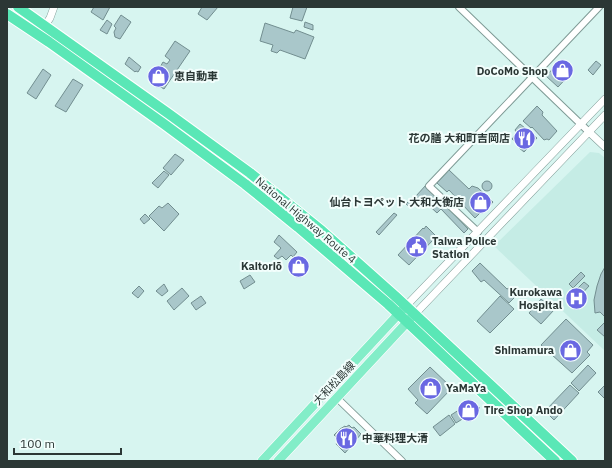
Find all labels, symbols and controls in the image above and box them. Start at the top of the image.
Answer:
shop icon: DoCoMo Shop [550,58,576,84]
shop icon: 恵自動車 [146,63,172,89]
place label: DoCoMo Shop [477,64,548,78]
place label: 恵自動車 [174,69,218,83]
restaurant icon: 花の膳 大和町吉岡店 [512,125,538,151]
place label: 花の膳 大和町吉岡店 [408,131,510,145]
street label: National Highway Route 4 [253,174,360,267]
shop icon: 仙台トヨペット 大和大衡店 [467,189,493,215]
place label: 仙台トヨペット 大和大衡店 [329,195,464,209]
public building icon: Taiwa Police Station [403,234,429,260]
place label: Taiwa Police Station [432,234,497,261]
shop icon: Kaitoriō [285,253,311,279]
place label: Kaitoriō [241,259,282,273]
place label: Kurokawa Hospital [510,285,563,312]
hospital icon: Kurokawa Hospital [564,285,590,311]
shop icon: Shimamura [557,337,583,363]
place label: Shimamura [494,343,554,357]
street label: 大和松島線 [310,358,358,408]
shop icon: YaMaYa [418,375,444,401]
place label: YaMaYa [446,381,486,395]
shop icon: Tire Shop Ando [455,397,481,423]
place label: Tire Shop Ando [484,403,563,417]
restaurant icon: 中華料理大清 [334,425,360,451]
scale bar [14,430,121,456]
place label: 中華料理大清 [362,431,428,445]
text: 100 m [20,436,55,451]

